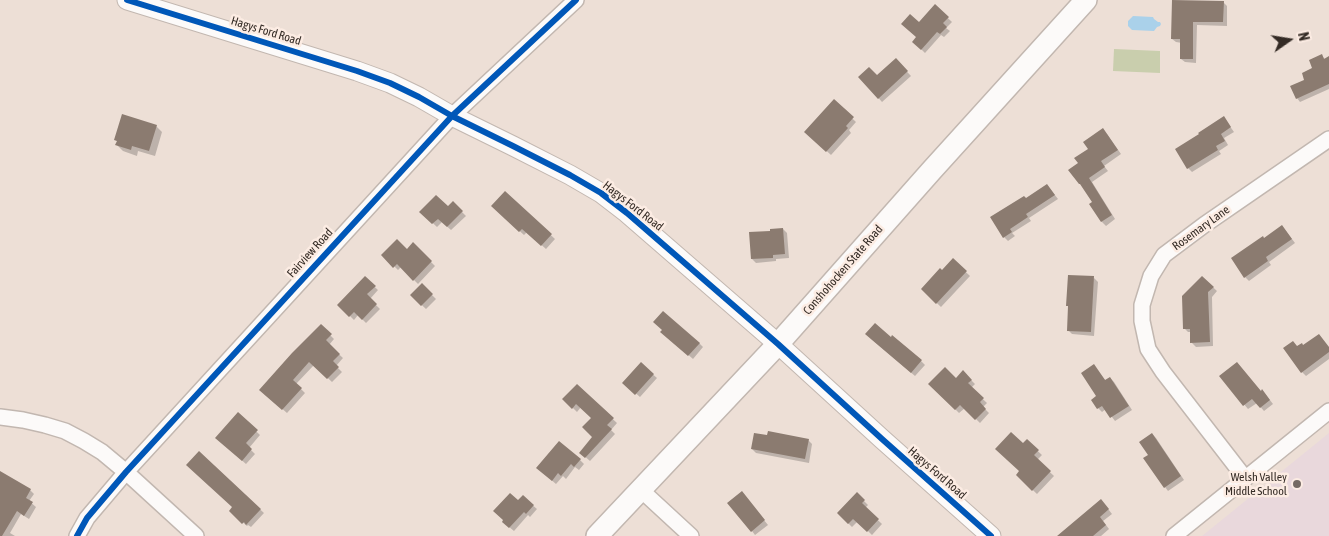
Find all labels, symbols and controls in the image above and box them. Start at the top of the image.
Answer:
street label: Hagys Ford Road [229,14,303,48]
north arrow [1264,15,1314,65]
text: N [1295,31,1312,42]
street label: Hagys Ford Road [600,178,666,234]
street label: Rosemary Lane [1170,202,1232,254]
street label: Conshohocken State Road [800,222,886,318]
street label: Fairview Road [284,225,336,281]
street label: Hagys Ford Road [905,444,969,502]
place label: Welsh Valley Middle School [1225,470,1287,498]
marker: Welsh Valley Middle School [1291,478,1303,490]

